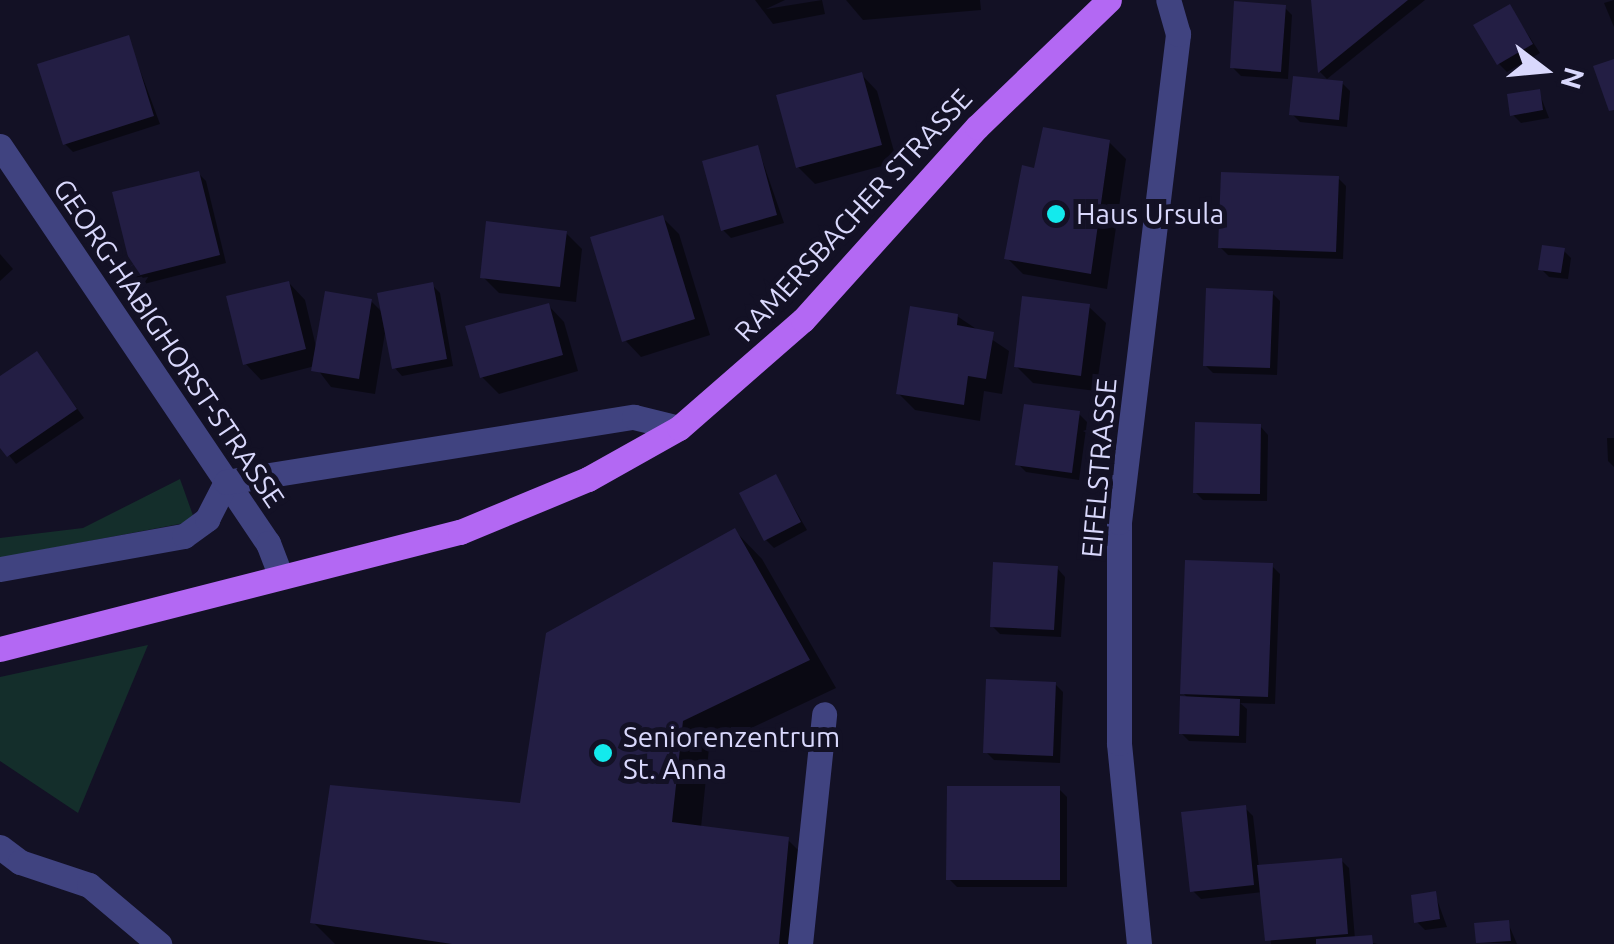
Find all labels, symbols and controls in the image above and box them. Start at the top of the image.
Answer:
north arrow [1494,20,1594,120]
text: N [1556,64,1591,93]
street label: RAMERSBACHER STRASSE [727,82,979,348]
street label: GEORG-HABIGHORST-STRASSE [46,172,292,514]
place label: Haus Ursula [1076,197,1224,231]
marker: Haus Ursula [1045,203,1067,225]
street label: EIFELSTRASSE [1074,377,1124,559]
place label: Seniorenzentrum St. Anna [623,720,840,786]
marker: Seniorenzentrum St. Anna [592,742,614,764]

